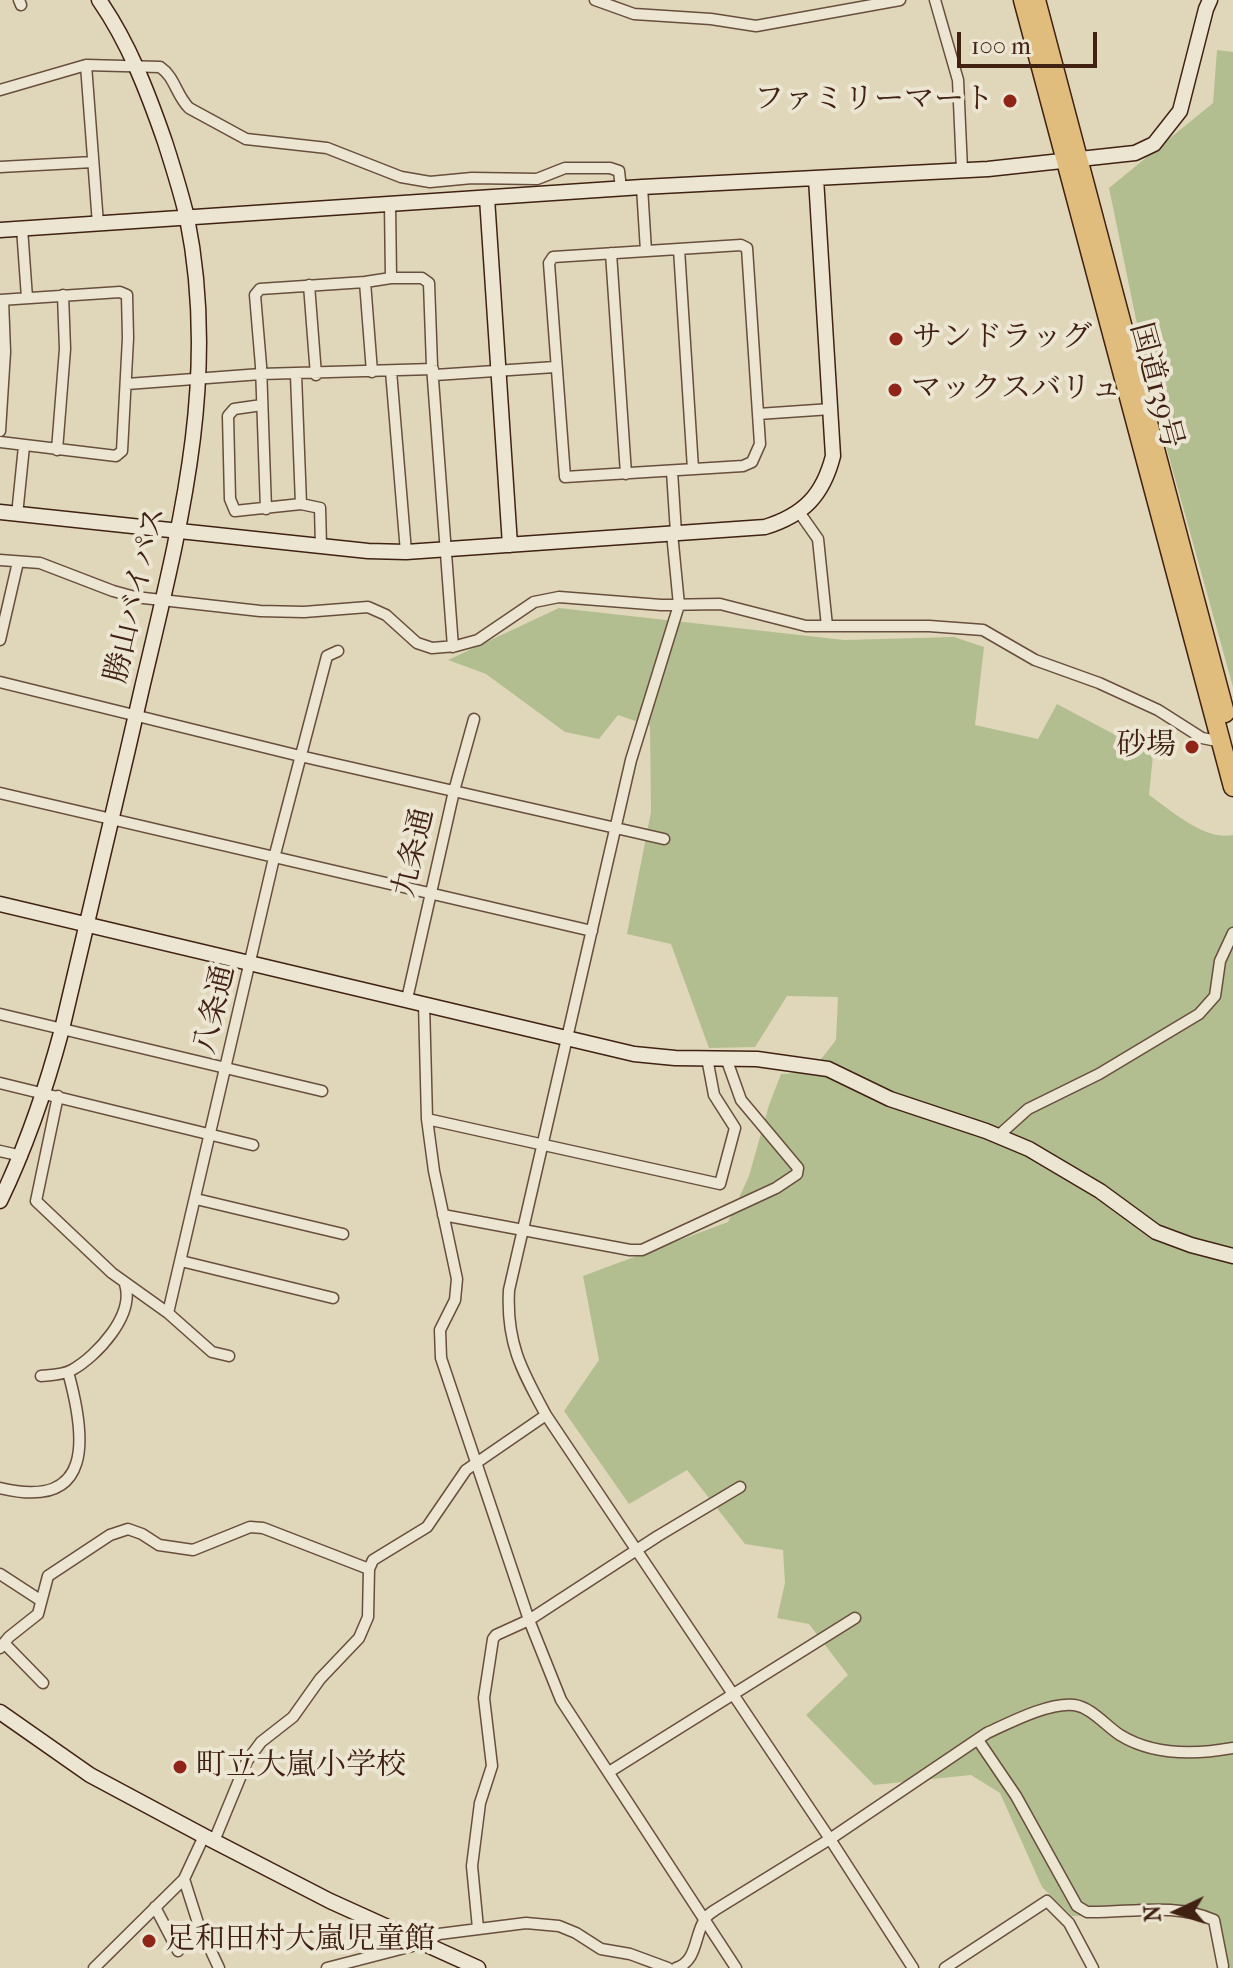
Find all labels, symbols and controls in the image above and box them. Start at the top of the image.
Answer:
scale bar [961,16,1101,66]
text: 100 m [971,32,1031,60]
place label: ファミリーマート [754,83,994,119]
marker: ファミリーマート [1001,92,1019,110]
street label: 国道139号 [1121,319,1189,453]
place label: サンドラッグ [912,321,1092,357]
marker: サンドラッグ [887,330,905,348]
place label: マックスバリュ [911,372,1121,408]
marker: マックスバリュ [886,381,904,399]
street label: 勝山バイパス [99,503,175,687]
place label: 砂場 [1116,729,1176,765]
marker: 砂場 [1183,738,1201,756]
street label: 九条通 [387,805,443,901]
street label: 八条通 [188,962,244,1058]
place label: 町立大嵐小学校 [196,1749,406,1785]
marker: 町立大嵐小学校 [171,1758,189,1776]
north arrow [1137,1872,1217,1952]
text: N [1140,1904,1167,1923]
place label: 足和田村大嵐児童館 [165,1923,435,1959]
marker: 足和田村大嵐児童館 [140,1932,158,1950]

